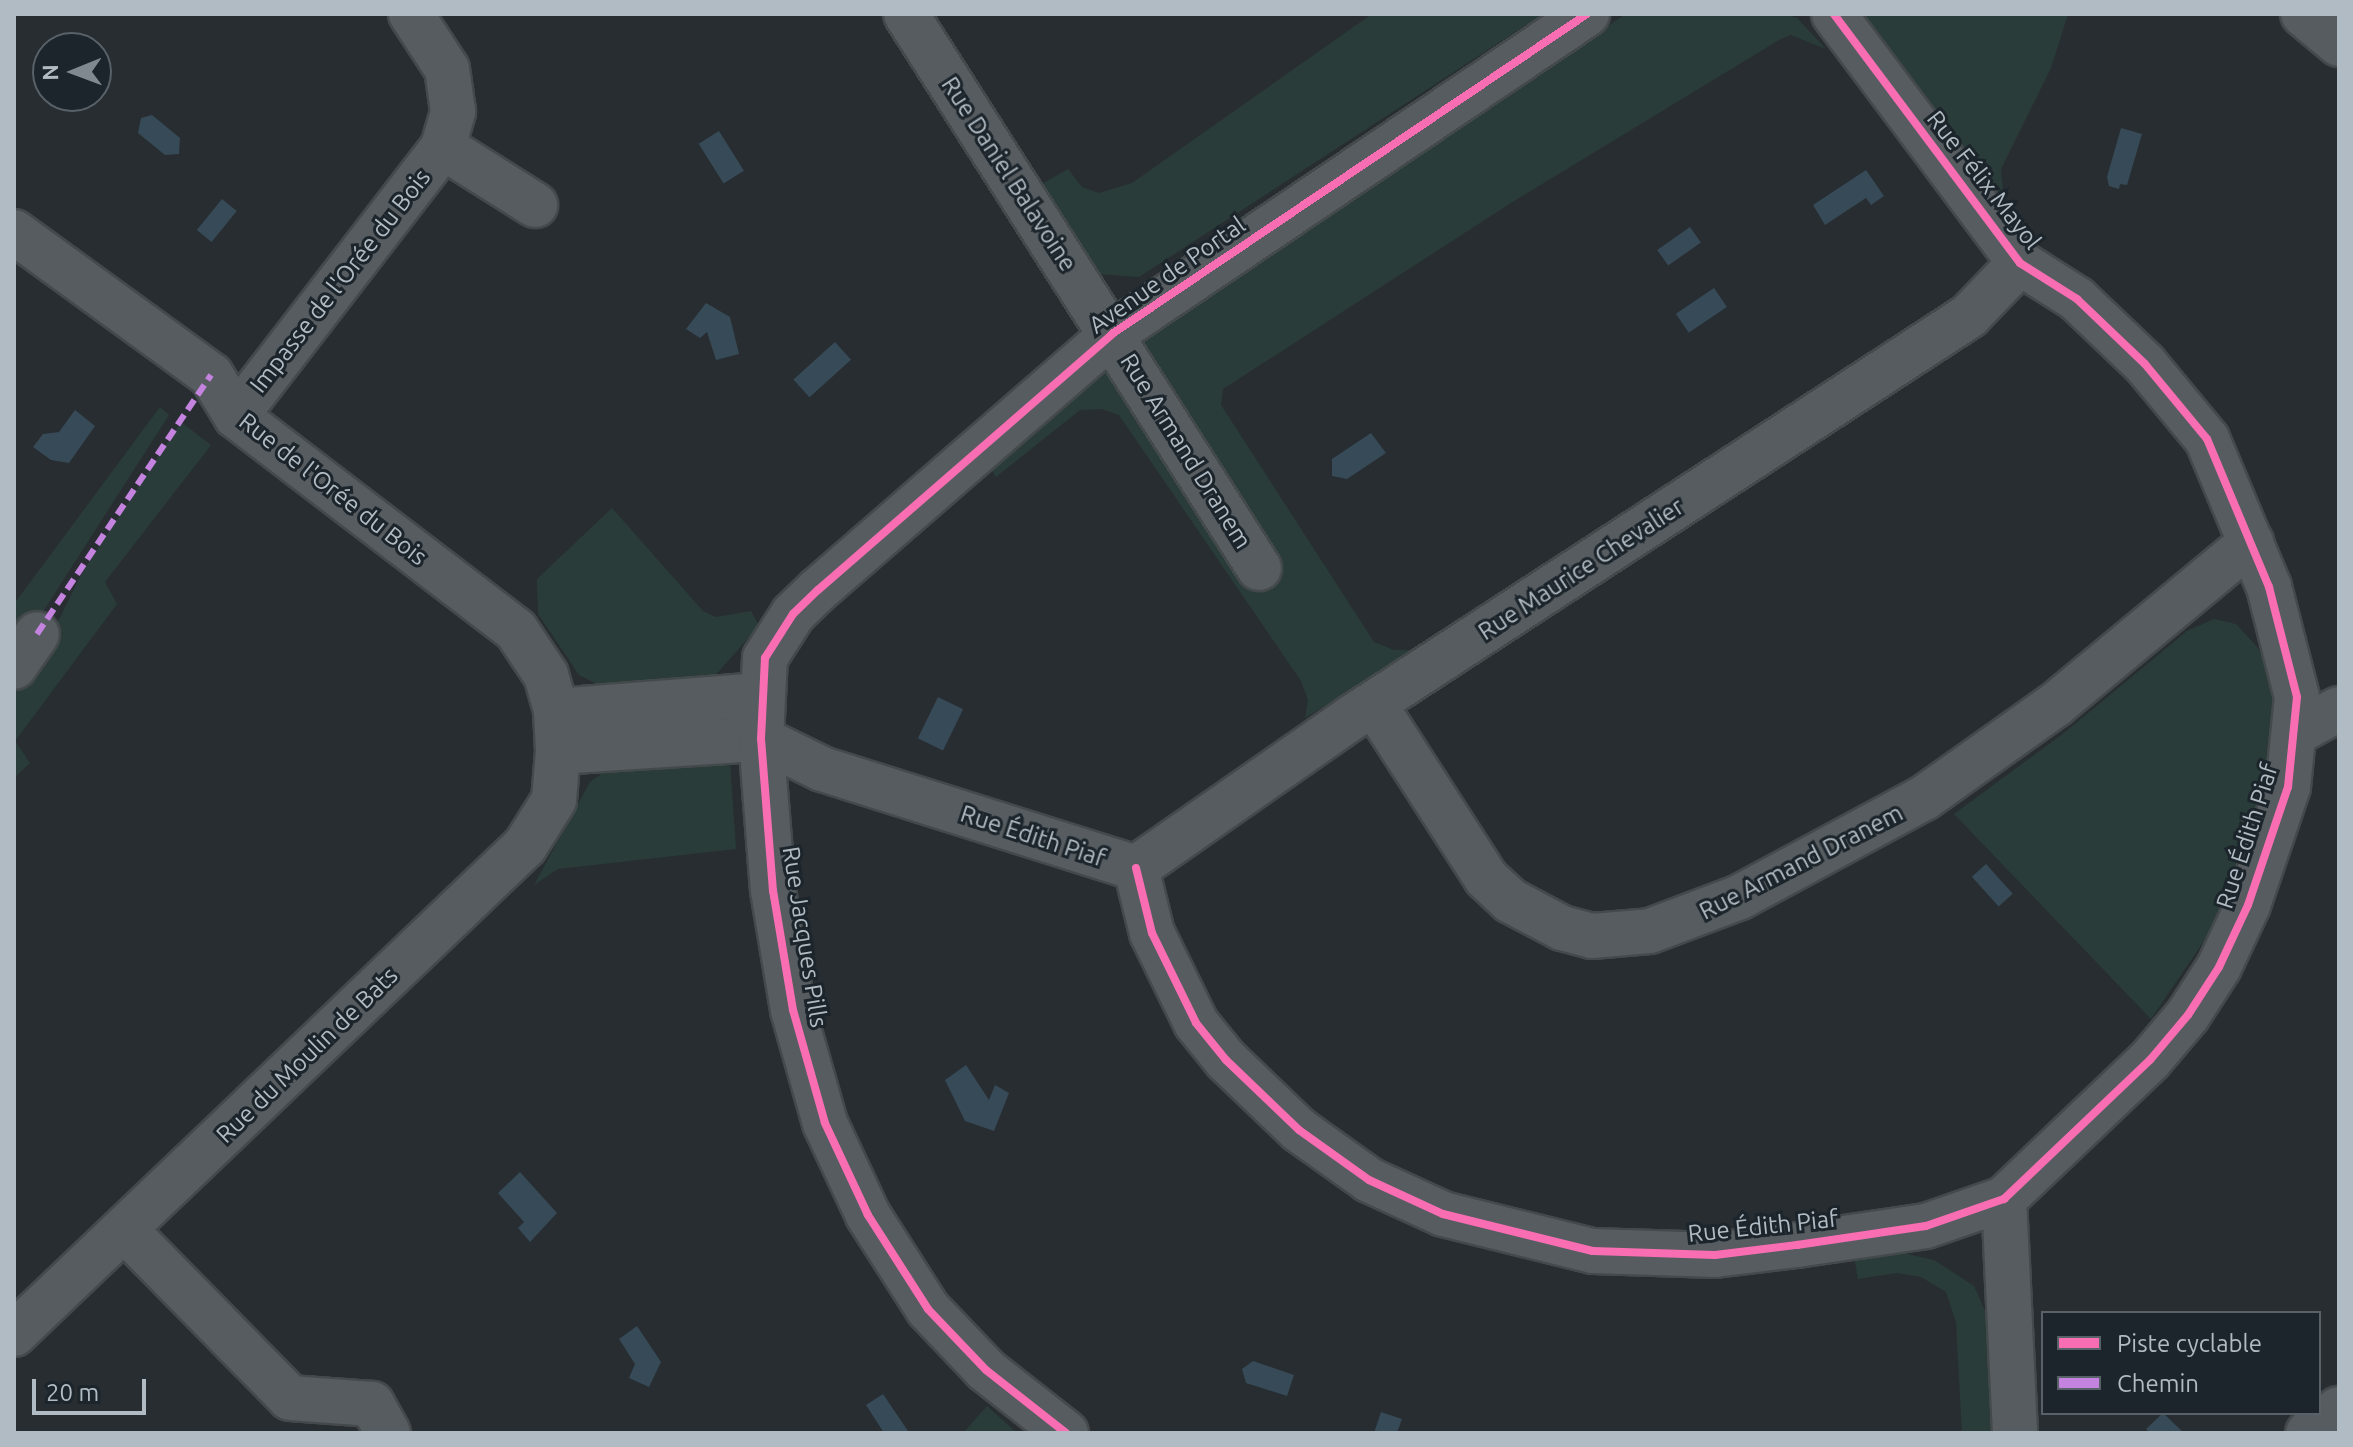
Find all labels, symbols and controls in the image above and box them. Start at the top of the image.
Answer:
north arrow [32,32,112,112]
text: N [37,64,62,81]
street label: Rue Daniel Balavoine [935,71,1083,277]
street label: Rue Félix Mayol [1921,105,2047,255]
street label: Impasse de l'Orée du Bois [244,163,436,399]
street label: Avenue de Portal [1083,210,1251,340]
street label: Rue Armand Dranem [1114,348,1258,554]
street label: Rue de l'Orée du Bois [233,407,433,571]
street label: Rue Maurice Chevalier [1473,492,1689,646]
street label: Rue Édith Piaf [2210,760,2284,912]
street label: Rue Armand Dranem [1694,798,1908,926]
street label: Rue Édith Piaf [957,799,1109,873]
street label: Rue Jacques Pills [776,845,834,1029]
street label: Rue du Moulin de Bats [210,961,404,1149]
street label: Rue Édith Piaf [1686,1204,1840,1248]
legend [2041,1311,2321,1415]
text: Piste cyclable [2117,1330,2262,1357]
scale bar [36,1363,150,1413]
text: Chemin [2117,1370,2199,1397]
text: 20 m [46,1379,99,1406]

